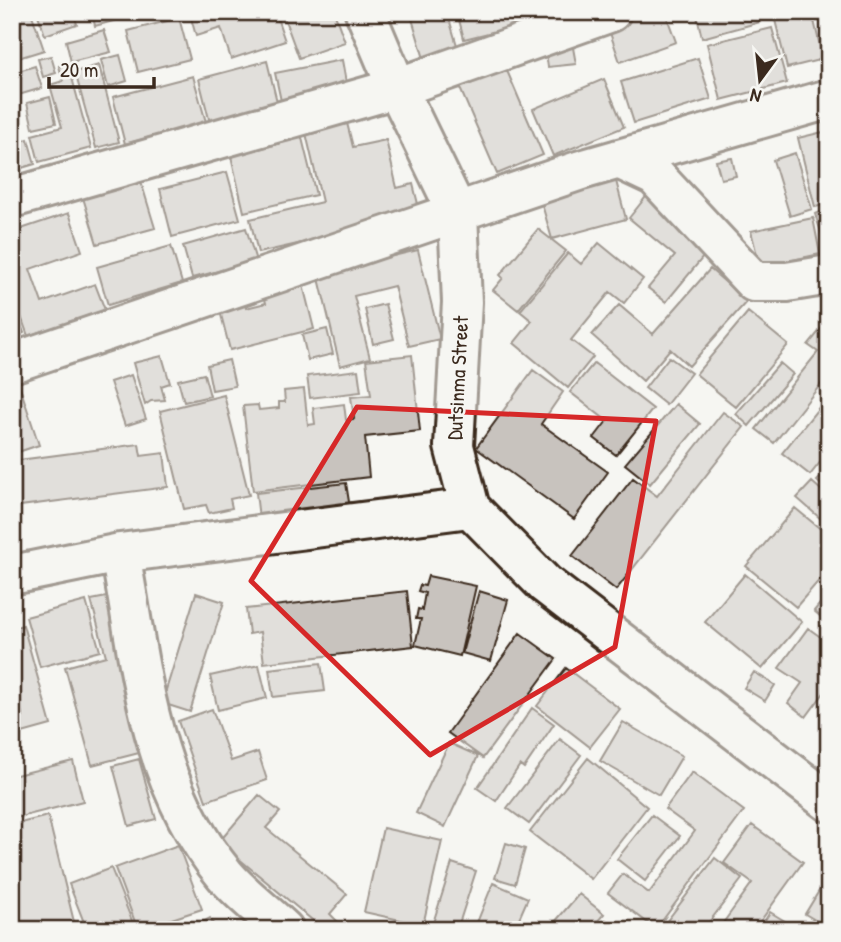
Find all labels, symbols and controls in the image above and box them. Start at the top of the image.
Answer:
scale bar [49,46,154,90]
north arrow [726,46,796,116]
text: 20 m [60,55,98,84]
text: N [747,83,764,110]
street label: Dutsinma Street [440,314,475,441]

